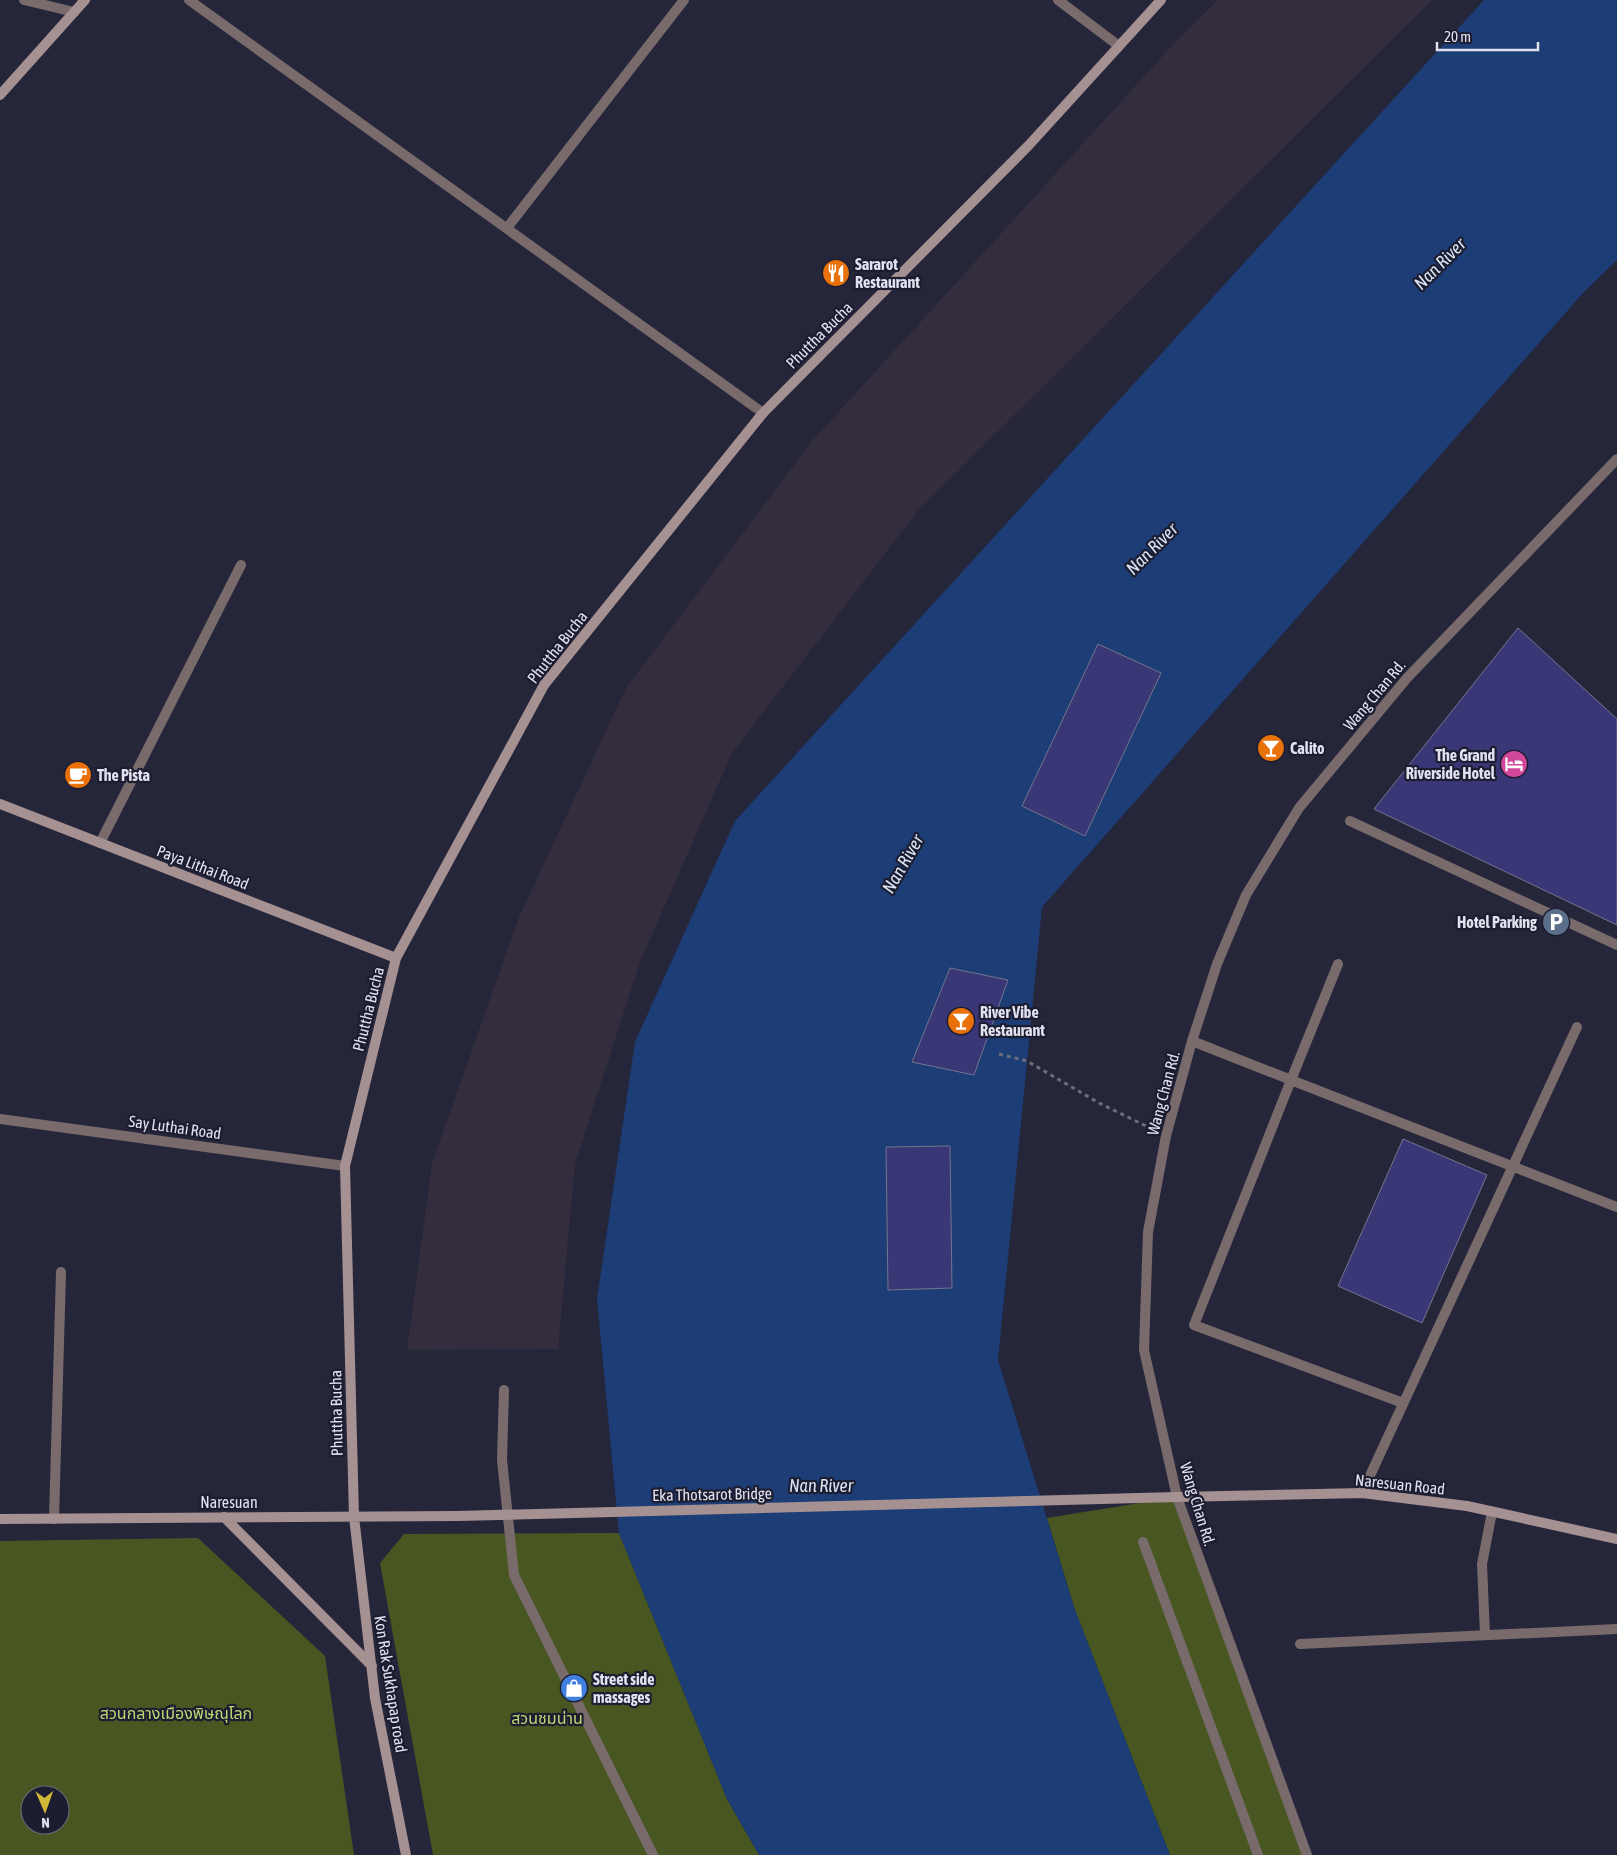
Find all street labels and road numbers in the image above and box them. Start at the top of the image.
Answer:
street label: Phuttha Bucha [782,298,856,372]
street label: Phuttha Bucha [523,607,591,687]
street label: Wang Chan Rd. [1339,656,1409,734]
street label: Paya Lithai Road [154,841,252,894]
street label: Phuttha Bucha [349,965,387,1053]
street label: Wang Chan Rd. [1143,1049,1184,1137]
street label: Say Luthai Road [128,1112,222,1143]
street label: Phuttha Bucha [326,1370,346,1456]
street label: Wang Chan Rd. [1176,1460,1219,1548]
street label: Naresuan Road [1354,1470,1446,1498]
street label: Eka Thotsarot Bridge [652,1484,772,1505]
street label: Naresuan [200,1493,258,1511]
street label: Kon Rak Sukhapap road [370,1614,411,1754]

